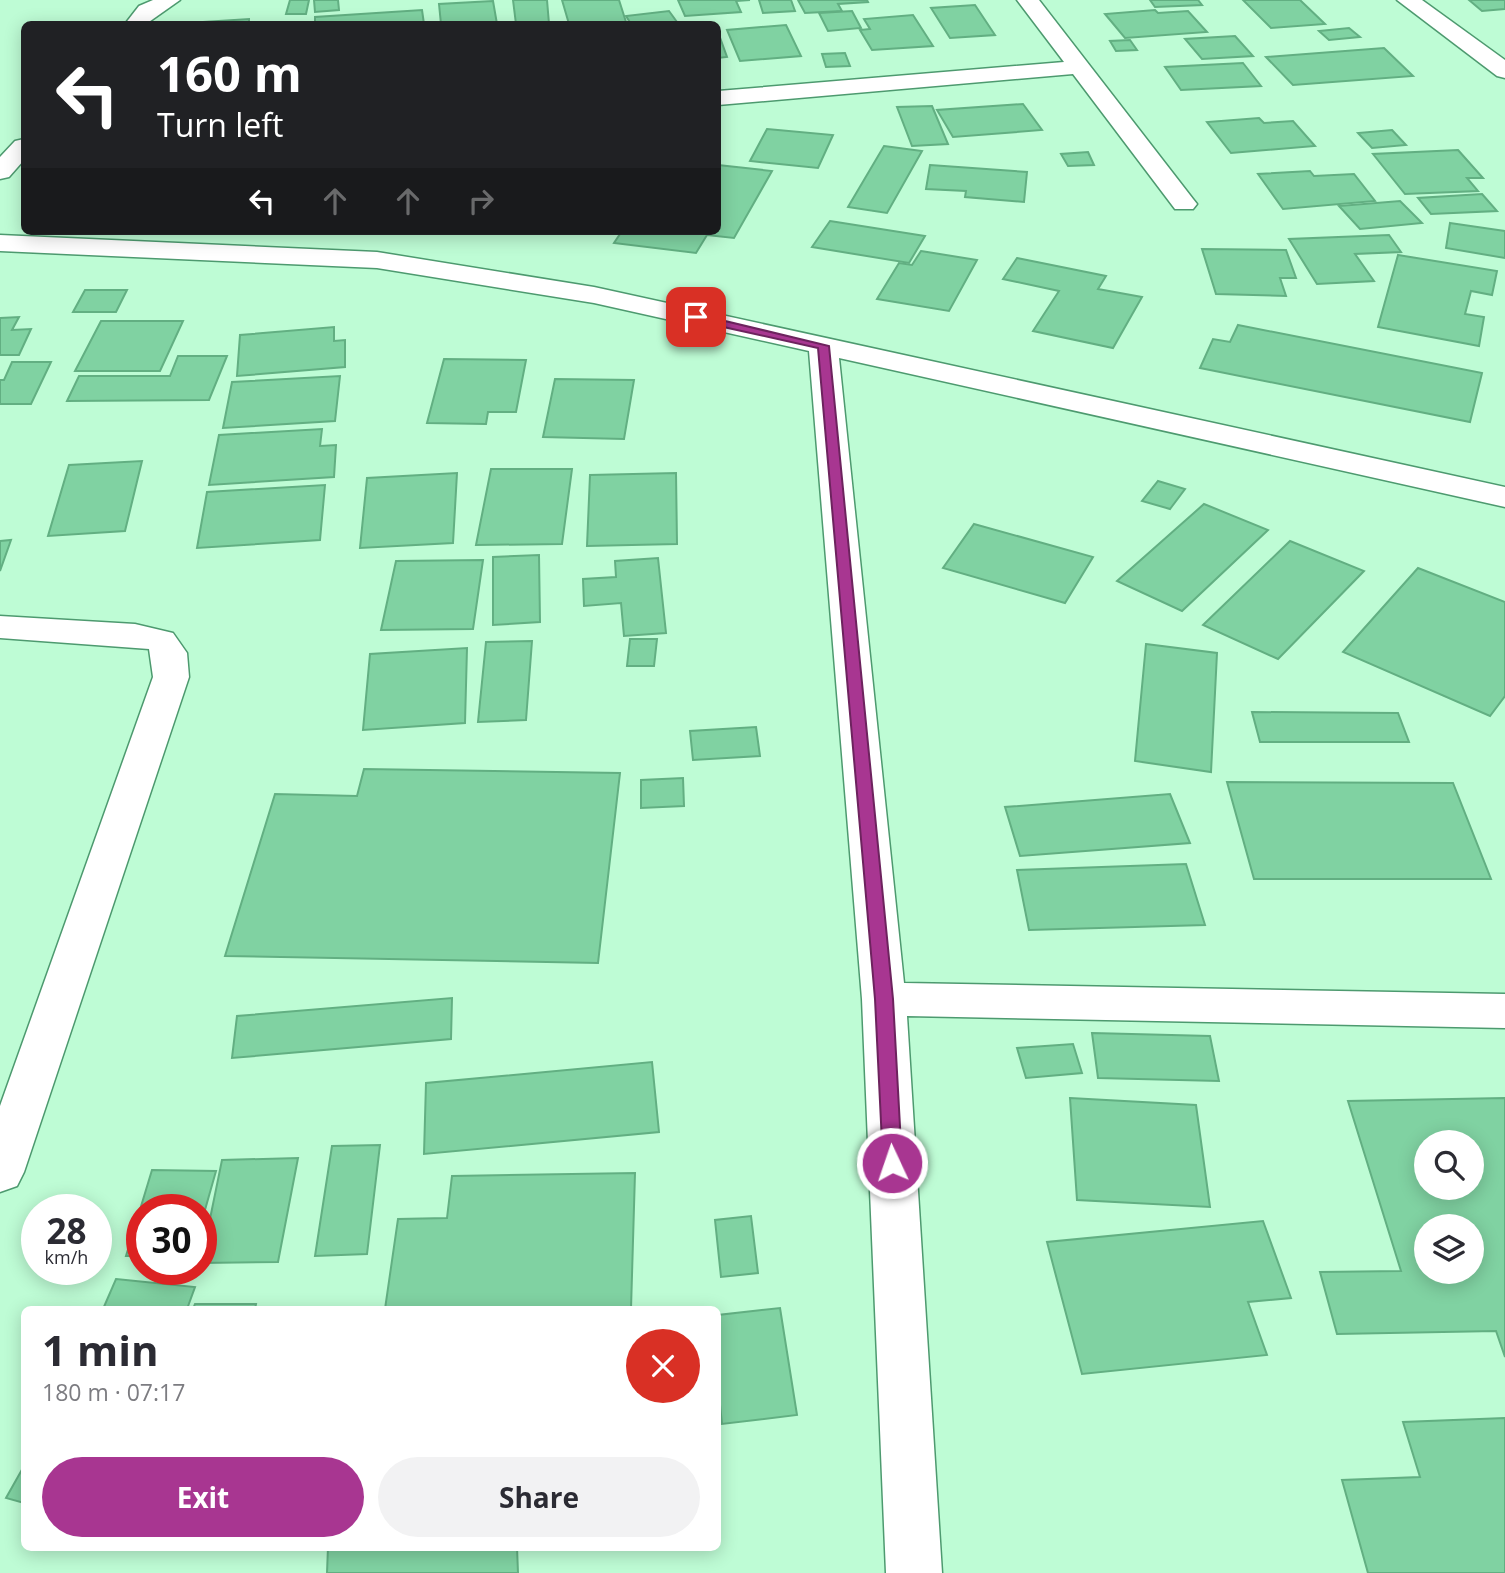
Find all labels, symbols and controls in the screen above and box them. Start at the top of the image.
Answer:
text: 160 m [157,40,302,106]
icon: left [42,49,133,140]
text: Turn left [157,103,283,146]
icon: left [243,182,281,220]
icon: ahead [316,182,354,220]
icon: ahead [389,182,427,220]
icon: right [462,182,500,220]
pin [666,287,726,347]
icon: arrive [677,298,715,336]
position arrow [855,1126,929,1200]
map controls [1414,1130,1484,1284]
button: search [1414,1130,1484,1200]
speed limit sign: 30 [126,1194,217,1285]
text: 28 [46,1207,87,1254]
button: layers [1414,1214,1484,1284]
text: km/h [45,1245,88,1269]
text: 1 min [42,1321,159,1378]
button: close [626,1329,700,1403]
text: 180 m · 07:17 [42,1376,185,1408]
button: Exit [42,1457,364,1537]
button: Share [378,1457,700,1537]

